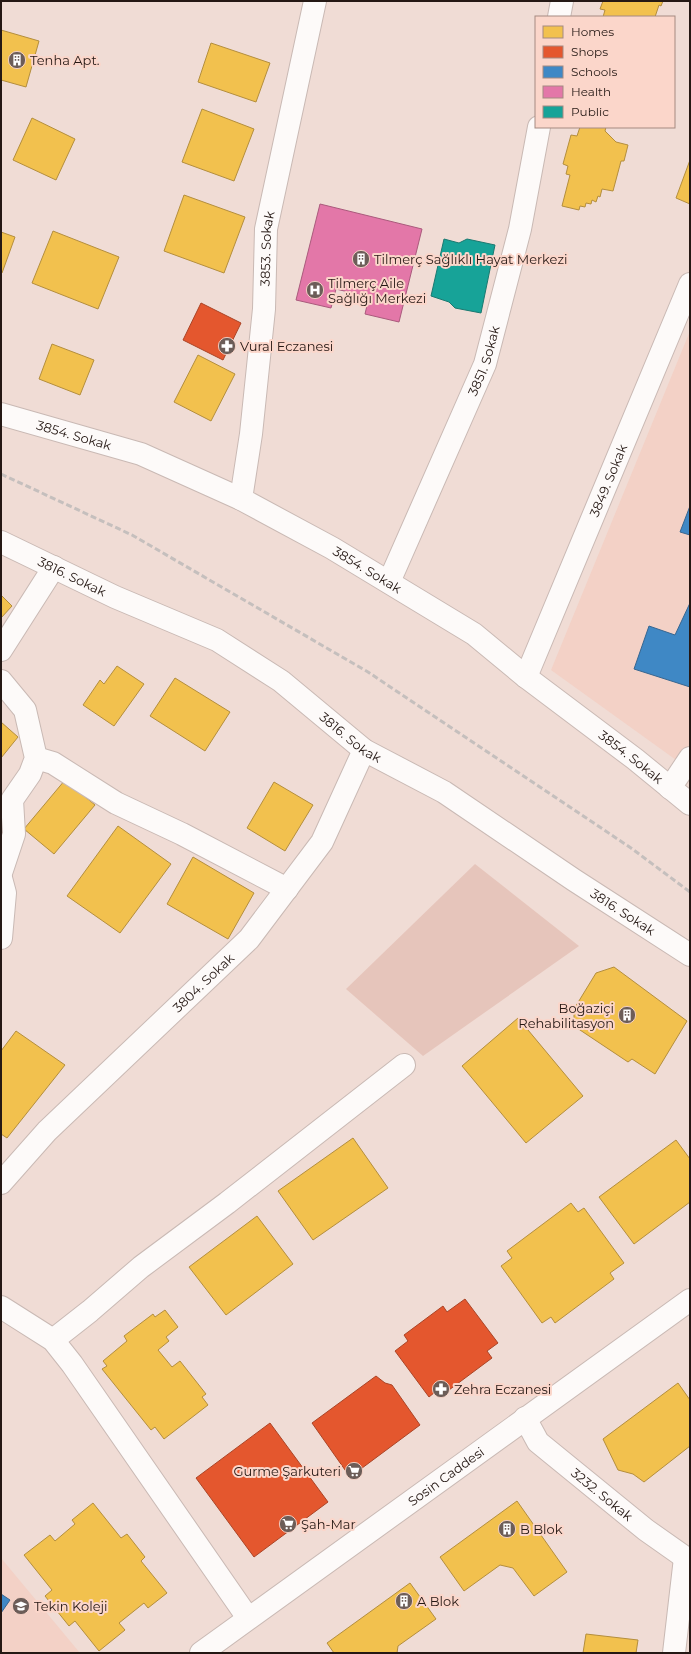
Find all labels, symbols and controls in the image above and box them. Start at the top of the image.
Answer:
legend [535,16,675,128]
text: Homes [571,24,614,39]
text: Shops [571,44,608,59]
building icon: Tenha Apt. [7,50,27,70]
place label: Tenha Apt. [30,52,100,68]
text: Schools [571,64,617,79]
text: Health [571,84,611,99]
text: Public [571,104,609,119]
street label: 3853. Sokak [257,209,278,287]
building icon: Tilmerç Sağlıklı Hayat Merkezi [351,249,371,269]
place label: Tilmerç Sağlıklı Hayat Merkezi [374,251,568,267]
place label: Tilmerç Aile Sağlığı Merkezi [328,275,426,306]
hospital icon: Tilmerç Aile Sağlığı Merkezi [305,280,325,300]
street label: 3851. Sokak [464,324,503,398]
pharmacy icon: Vural Eczanesi [217,336,237,356]
place label: Vural Eczanesi [240,338,333,354]
street label: 3854. Sokak [35,417,114,453]
street label: 3849. Sokak [586,441,630,519]
street label: 3854. Sokak [330,543,405,596]
street label: 3816. Sokak [35,553,109,600]
street label: 3816. Sokak [316,709,384,766]
street label: 3854. Sokak [596,727,667,787]
street label: 3816. Sokak [588,885,659,939]
street label: 3804. Sokak [169,949,237,1015]
place label: Boğaziçi Rehabilitasyon [518,1000,614,1031]
building icon: Boğaziçi Rehabilitasyon [617,1005,637,1025]
pharmacy icon: Zehra Eczanesi [431,1379,451,1399]
place label: Zehra Eczanesi [454,1381,551,1397]
street label: Sosin Caddesi [405,1443,487,1509]
supermarket icon: Gurme Şarkuteri [344,1461,364,1481]
place label: Gurme Şarkuteri [233,1463,341,1479]
street label: 3232. Sokak [568,1464,636,1524]
supermarket icon: Şah-Mar [278,1514,298,1534]
place label: Şah-Mar [301,1516,356,1532]
building icon: B Blok [497,1519,517,1539]
place label: B Blok [520,1521,563,1537]
building icon: A Blok [394,1591,414,1611]
place label: A Blok [417,1593,459,1609]
school or university icon: Tekin Koleji [11,1596,31,1616]
place label: Tekin Koleji [34,1598,107,1614]

